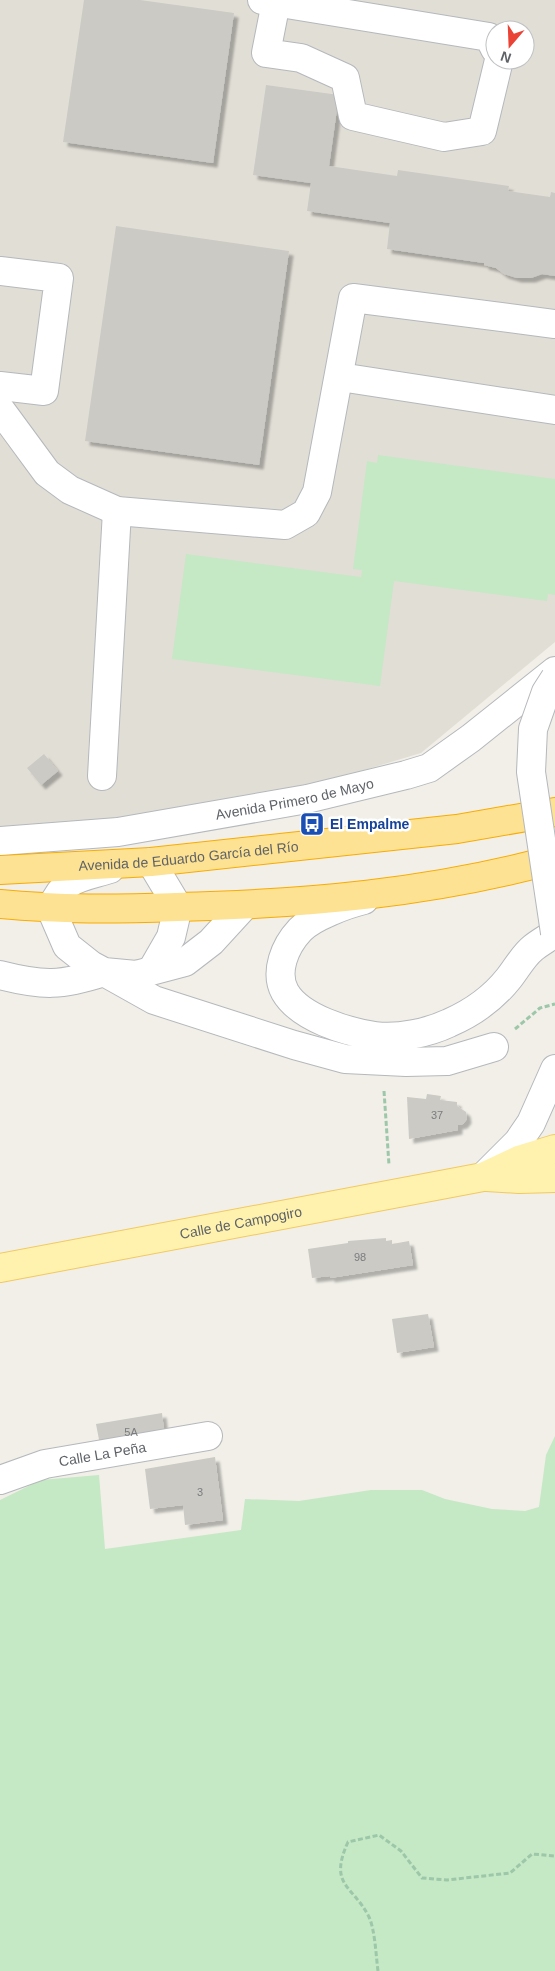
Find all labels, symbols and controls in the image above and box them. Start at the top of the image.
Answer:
north arrow [485,20,535,70]
text: N [498,48,513,67]
street label: Avenida Primero de Mayo [214,775,375,823]
bus stop icon: El Empalme [299,811,325,837]
place label: El Empalme [330,816,410,832]
street label: Avenida de Eduardo García del Río [78,838,300,874]
house number: 37 [431,1109,443,1121]
street label: Calle de Campogiro [178,1203,303,1242]
house number: 98 [354,1251,366,1263]
house number: 5A [124,1426,138,1438]
street label: Calle La Peña [58,1439,147,1469]
house number: 3 [197,1486,203,1498]

